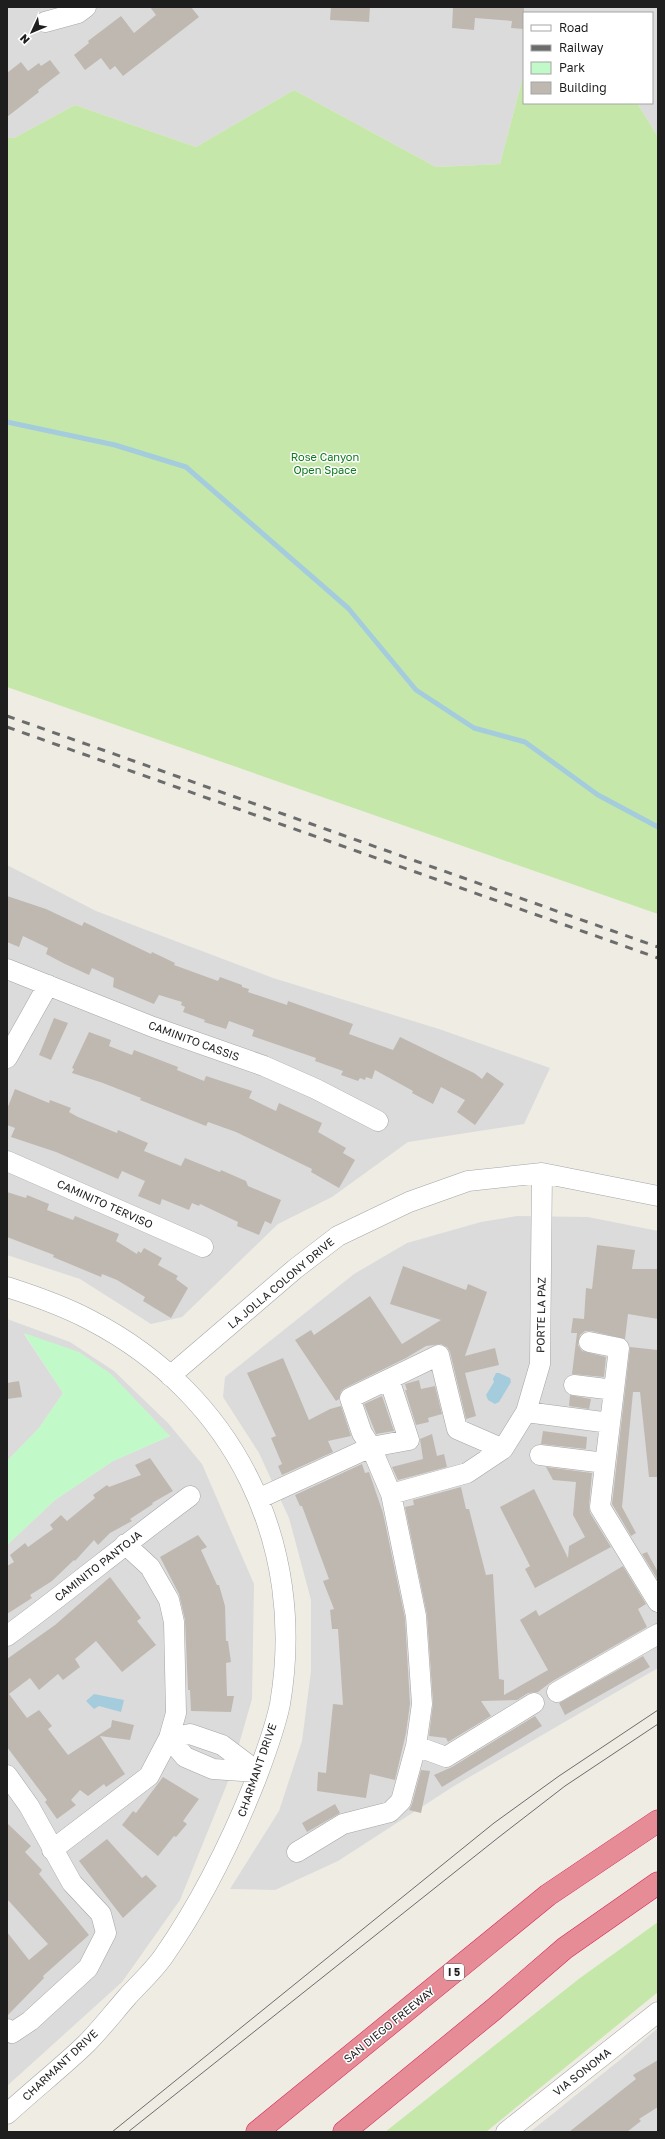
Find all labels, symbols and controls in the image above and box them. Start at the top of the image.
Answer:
north arrow [12,12,52,52]
legend [523,12,653,104]
text: Road [559,20,588,35]
text: N [17,32,32,47]
text: Railway [559,40,604,55]
text: Park [559,60,585,75]
text: Building [559,80,607,95]
park label: Rose Canyon Open Space [291,450,359,476]
street label: CAMINITO CASSIS [147,1018,241,1063]
street label: CAMINITO TERVISO [55,1177,155,1231]
street label: LA JOLLA COLONY DRIVE [225,1234,337,1331]
street label: PORTE LA PAZ [533,1276,548,1353]
street label: CAMINITO PANTOJA [52,1527,144,1604]
street label: CHARMANT DRIVE [234,1721,279,1818]
road number: I 5 [444,1964,464,1980]
street label: SAN DIEGO FREEWAY [341,1984,437,2065]
street label: CHARMANT DRIVE [19,2026,100,2103]
street label: VIA SONOMA [550,2045,614,2098]

